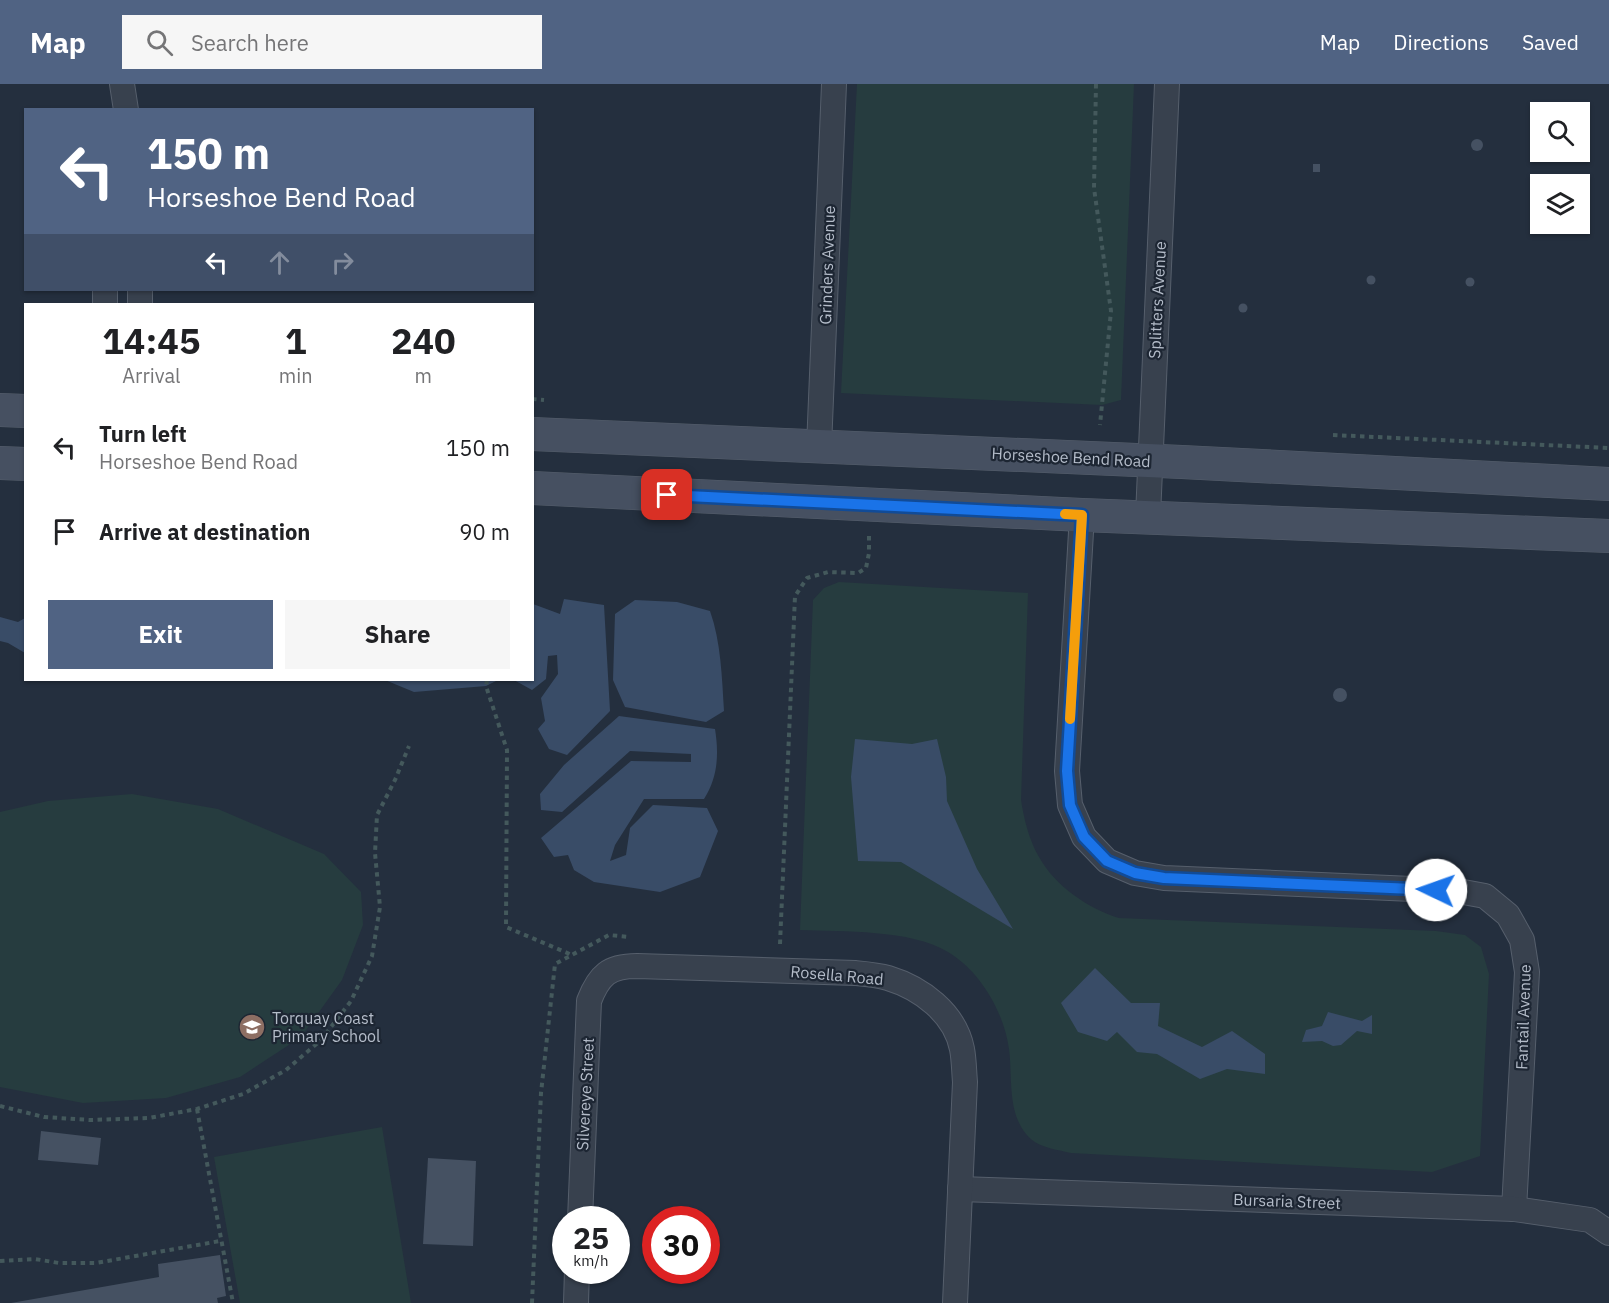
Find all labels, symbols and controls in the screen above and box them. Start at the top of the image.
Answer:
search box [122,15,542,69]
text: Map [30,24,86,61]
icon: search [143,26,176,59]
text: Search here [191,28,309,57]
text: Map [1320,28,1360,56]
text: Directions [1393,28,1489,56]
text: Saved [1522,28,1579,56]
map controls [1530,102,1590,234]
button: search [1530,102,1590,162]
text: 150 m [147,126,270,181]
icon: left [48,132,126,210]
button: layers [1530,174,1590,234]
text: Horseshoe Bend Road [147,179,416,214]
street label: Grinders Avenue [815,205,839,325]
street label: Splitters Avenue [1144,241,1170,359]
icon: left [200,246,233,279]
icon: ahead [263,246,296,279]
icon: right [326,246,359,279]
text: 14:45 [102,317,201,364]
text: 1 [285,317,307,364]
text: 240 [391,317,456,364]
text: Arrival [122,362,181,389]
text: min [279,362,313,389]
text: m [415,362,432,389]
text: Turn left [99,419,187,448]
icon: left [48,431,81,464]
text: 150 m [446,433,510,462]
street label: Horseshoe Bend Road [991,443,1151,471]
text: Horseshoe Bend Road [99,448,298,475]
pin [641,469,692,520]
icon: arrive [650,478,683,511]
icon: arrive [48,515,81,548]
text: Arrive at destination [99,517,310,546]
text: 90 m [459,517,510,546]
button: Exit [48,600,273,669]
button: Share [285,600,510,669]
position arrow [1404,858,1468,922]
street label: Rosella Road [790,961,884,989]
street label: Fantail Avenue [1511,964,1535,1070]
place label: Torquay Coast Primary School [272,1008,380,1046]
school or university icon: Torquay Coast Primary School [237,1012,267,1042]
street label: Silvereye Street [572,1037,598,1151]
street label: Bursaria Street [1233,1189,1341,1213]
speed limit sign: 30 [642,1206,720,1284]
text: 25 [573,1218,609,1257]
text: km/h [573,1251,609,1270]

